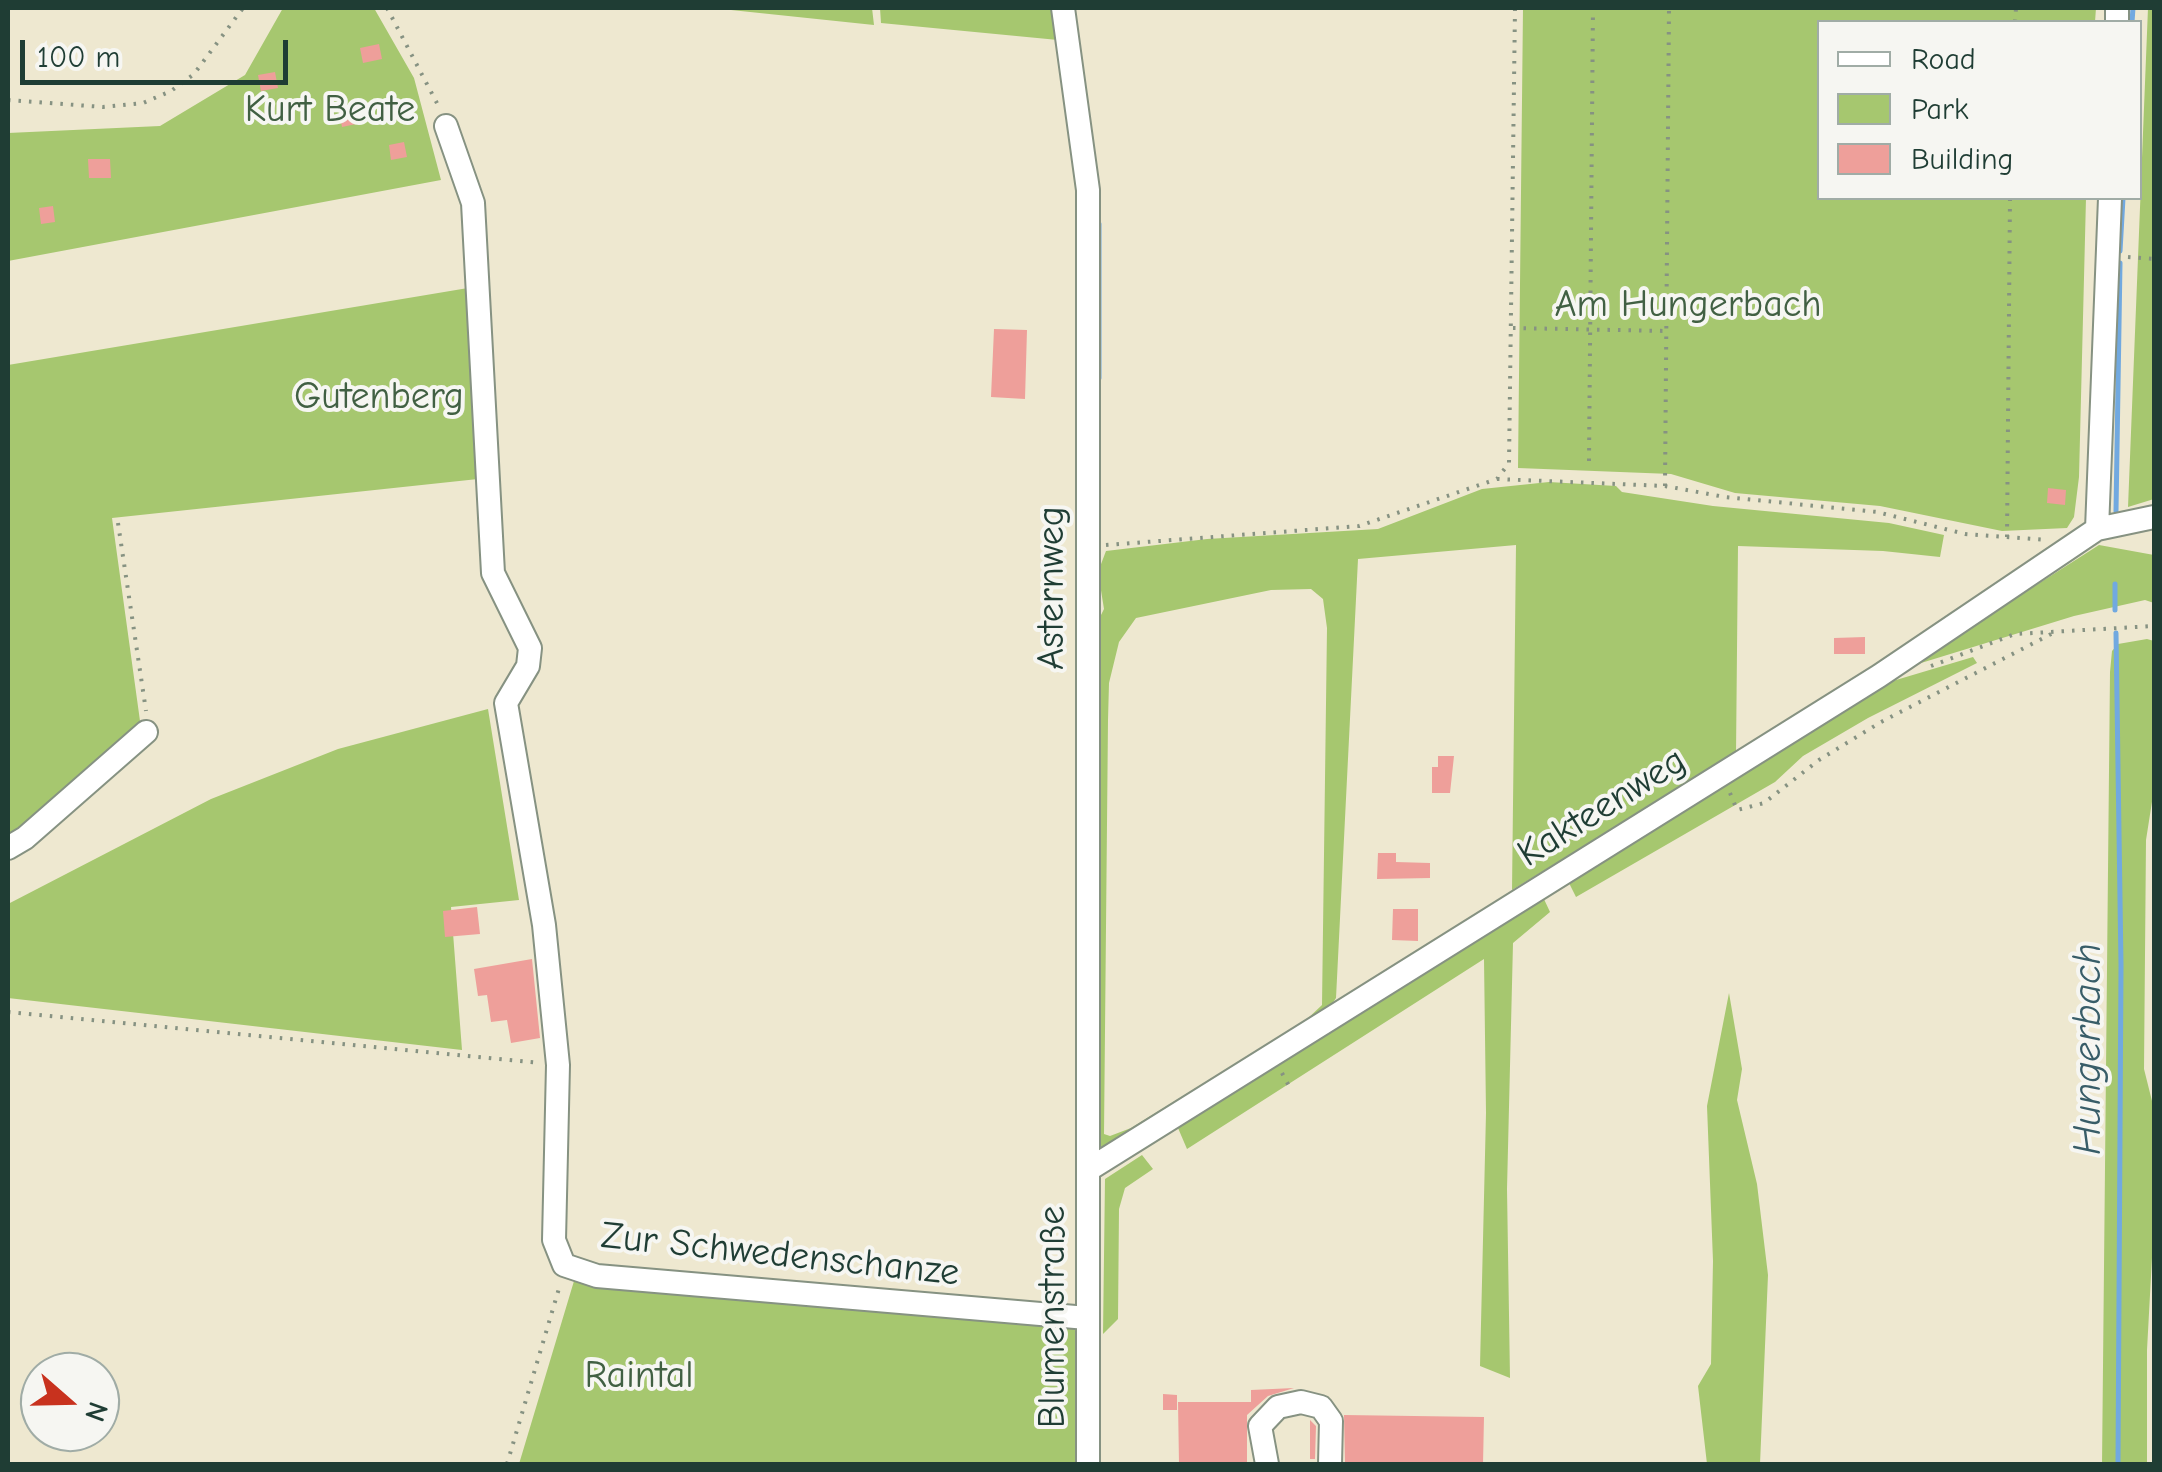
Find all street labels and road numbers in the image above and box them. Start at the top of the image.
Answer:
street label: Asternweg [1029,506,1075,670]
street label: Kakteenweg [1510,738,1694,878]
street label: Blumenstraße [1030,1206,1076,1428]
street label: Zur Schwedenschanze [599,1214,961,1296]

